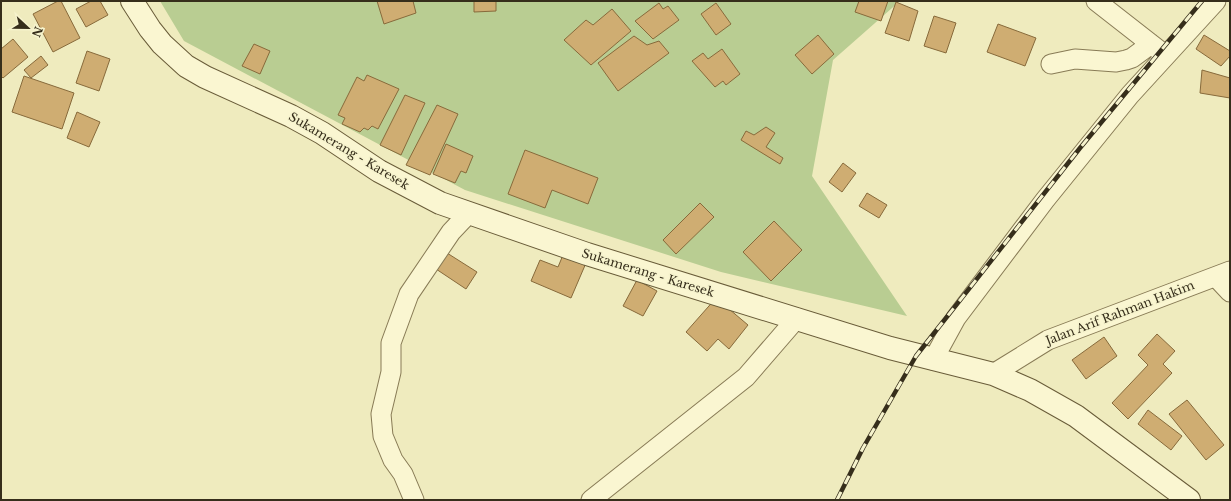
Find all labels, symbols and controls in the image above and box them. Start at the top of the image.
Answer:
north arrow [8,8,48,48]
text: N [29,24,46,40]
street label: Sukamerang - Karesek [286,109,413,193]
street label: Sukamerang - Karesek [580,245,717,300]
street label: Jalan Arif Rahman Hakim [1042,277,1196,349]

